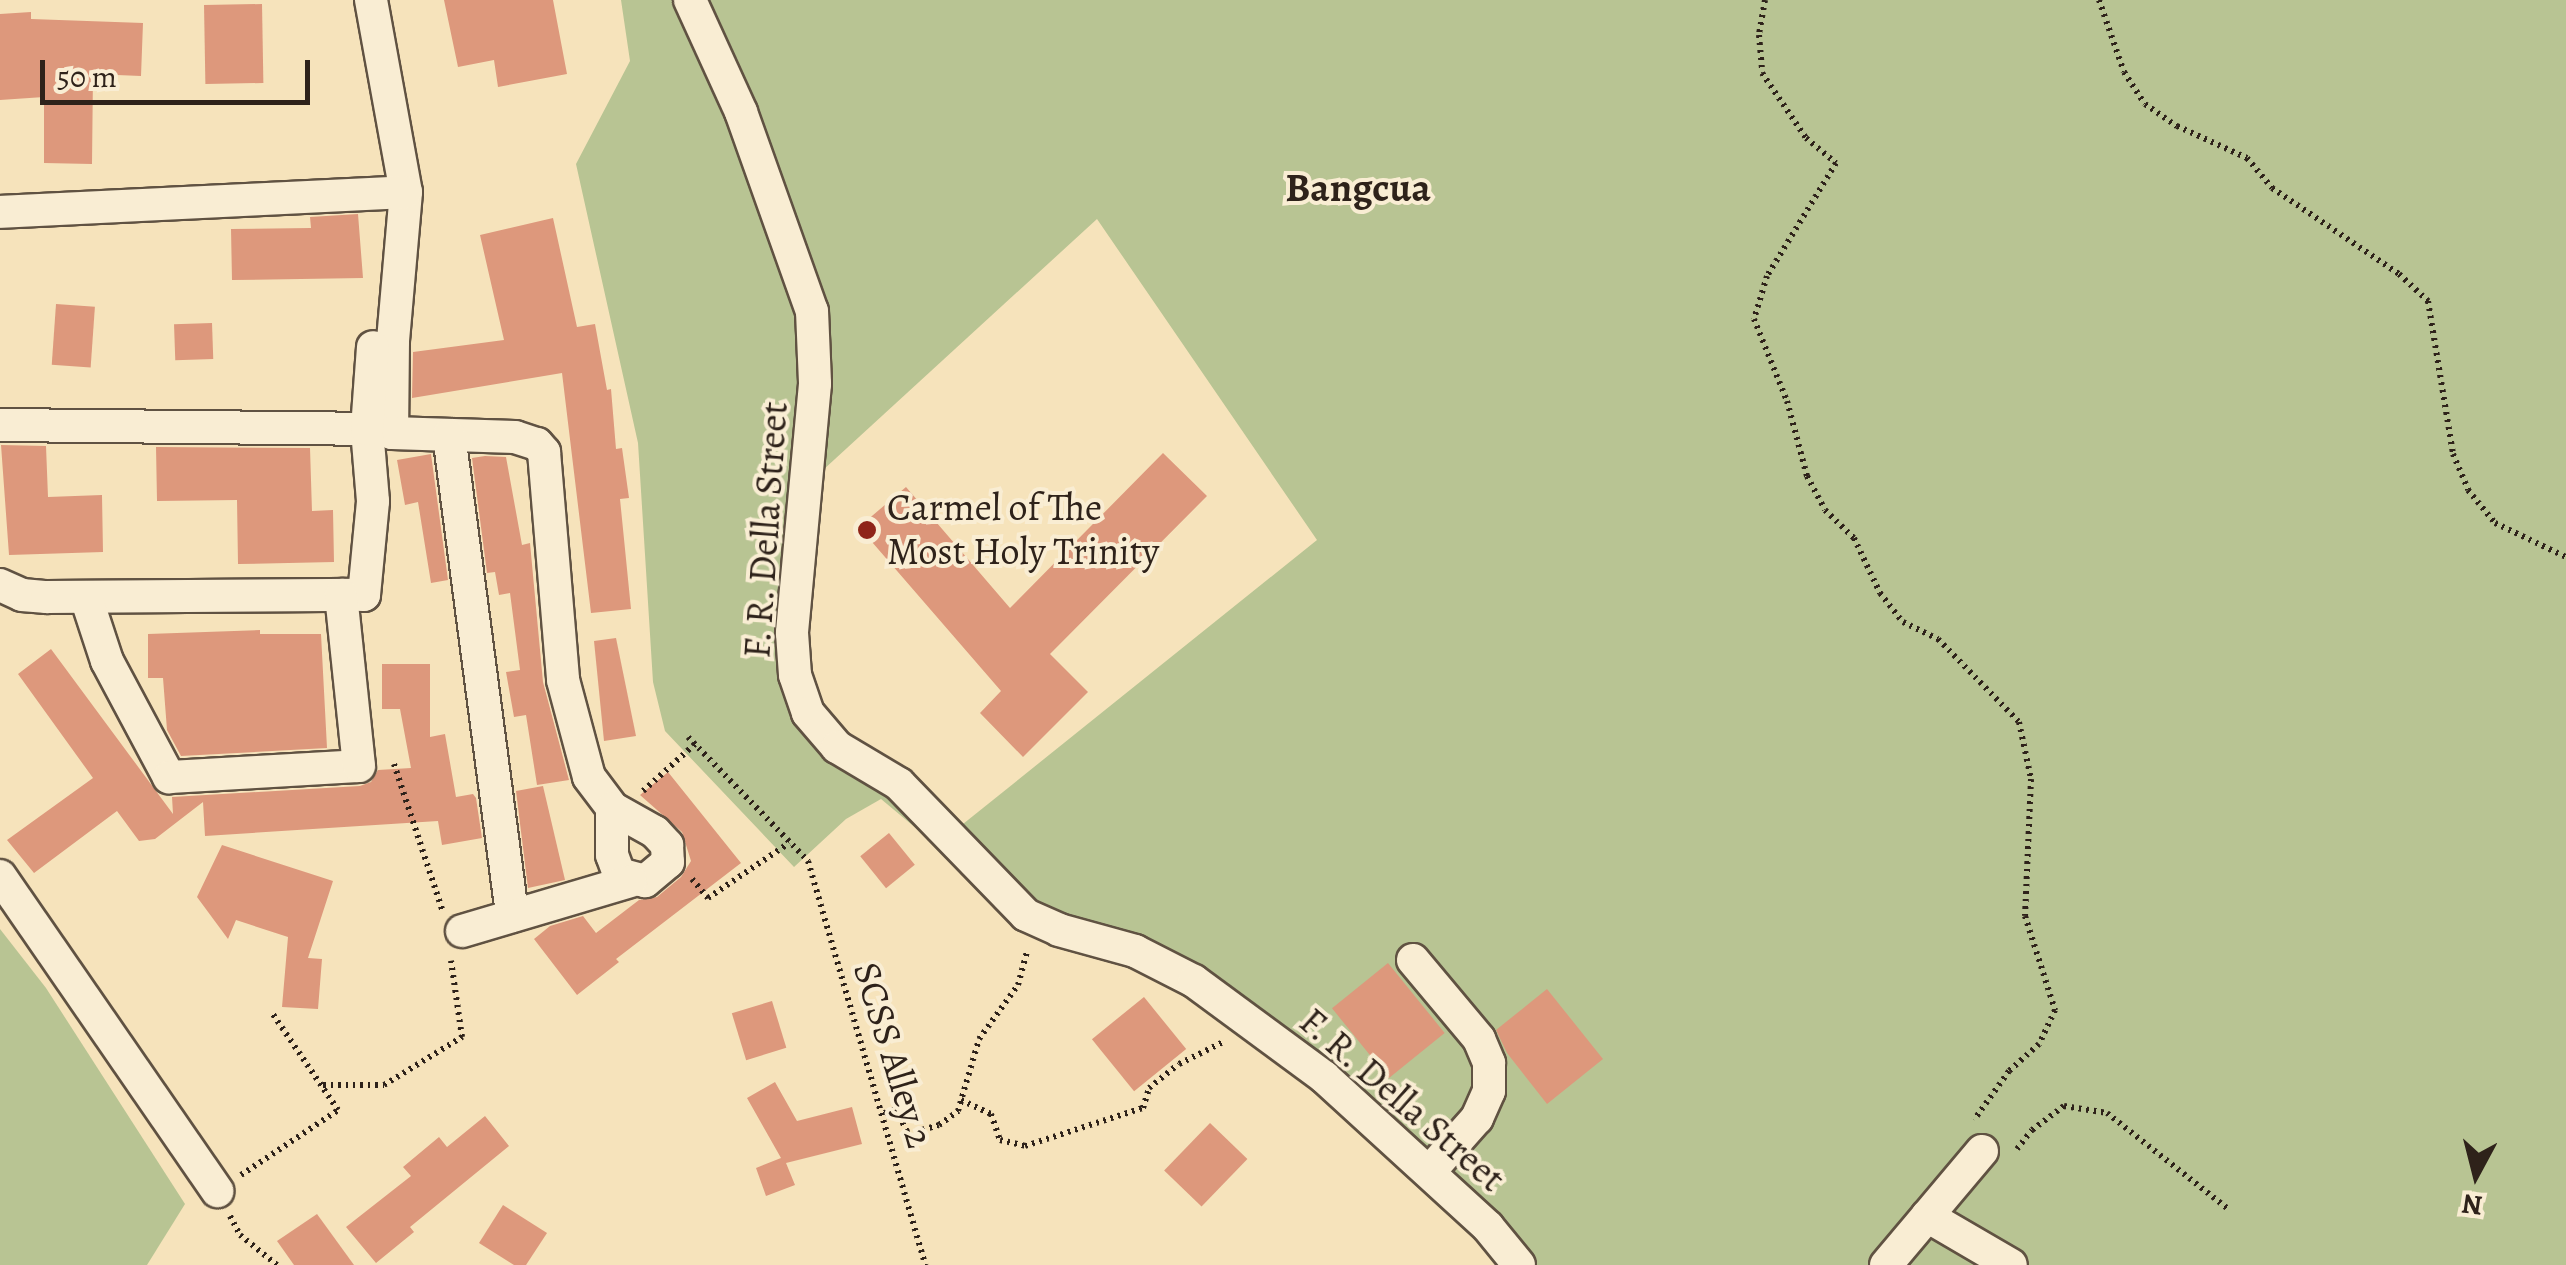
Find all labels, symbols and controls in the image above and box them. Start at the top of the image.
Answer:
scale bar [45,40,315,102]
text: 50 m [57,57,117,97]
district label: Bangcua [1285,164,1431,212]
street label: F. R. Della Street [734,400,798,660]
place label: Carmel of The Most Holy Trinity [887,485,1159,574]
marker: Carmel of The Most Holy Trinity [856,519,878,541]
street label: SCSS Alley 2 [843,957,943,1153]
street label: F. R. Della Street [1290,998,1514,1202]
north arrow [2426,1125,2526,1225]
text: N [2460,1185,2485,1225]

